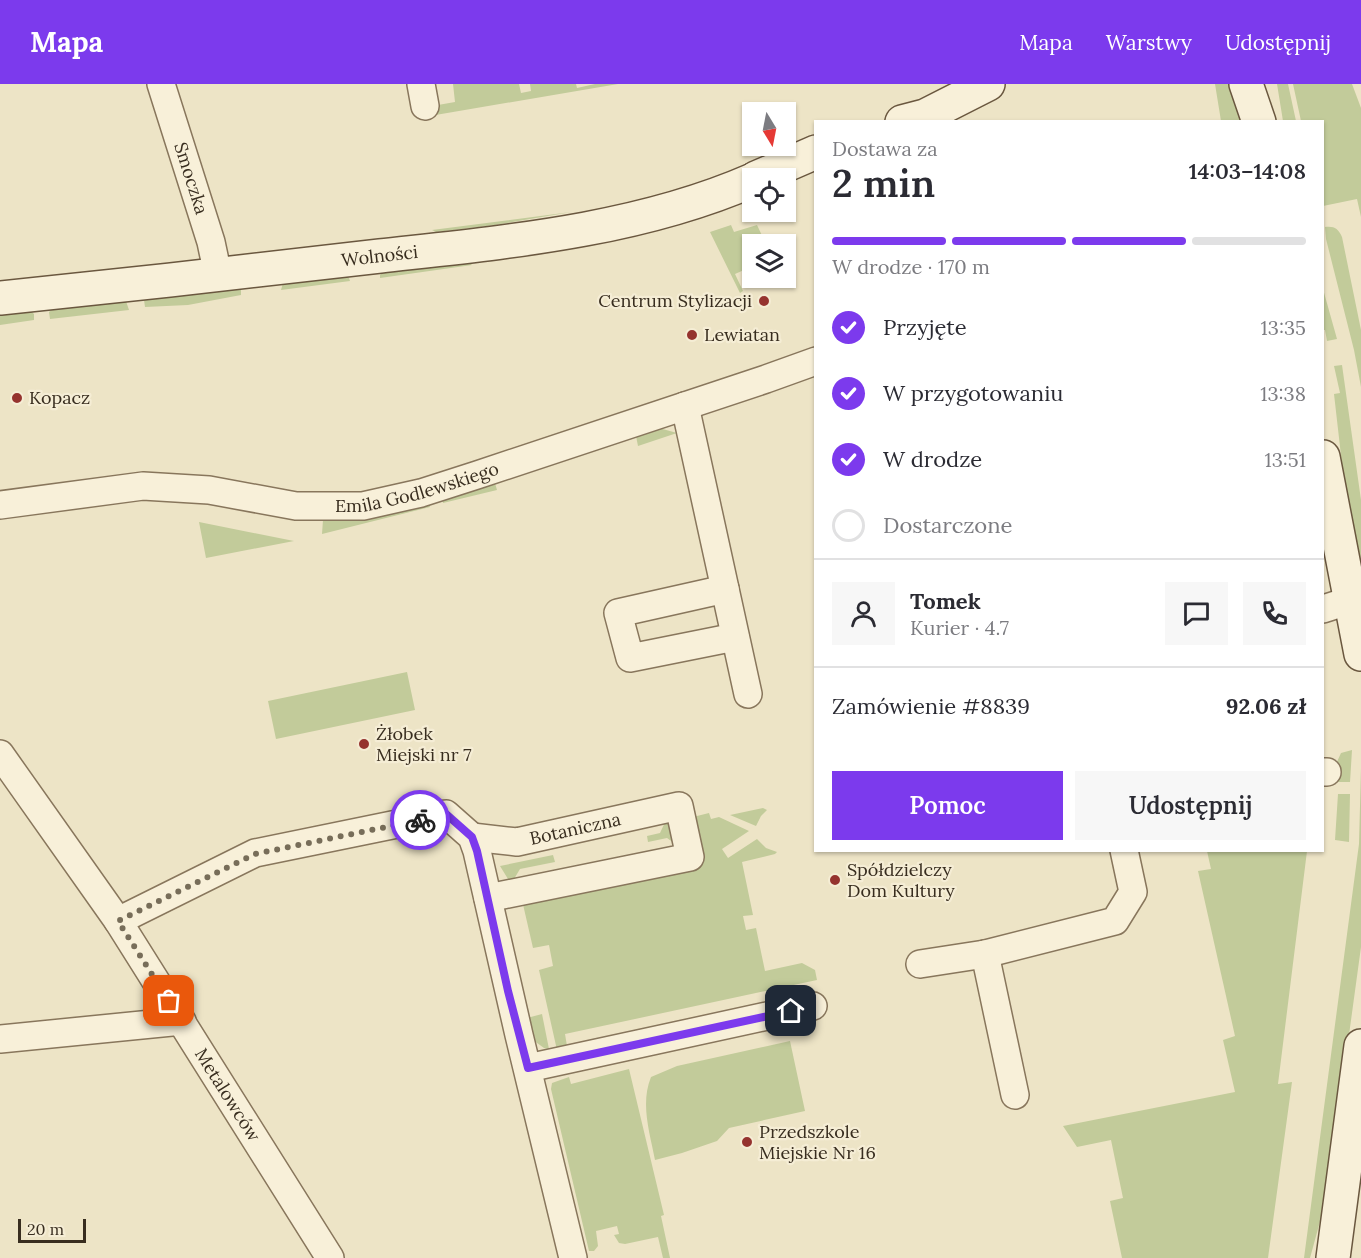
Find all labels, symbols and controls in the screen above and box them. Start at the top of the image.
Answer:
text: Mapa [30,24,103,60]
text: Mapa [1019,29,1073,56]
text: Warstwy [1106,29,1192,56]
text: Udostępnij [1225,29,1331,56]
north arrow [742,102,796,156]
map controls [742,102,796,288]
text: Dostawa za [832,136,938,161]
street label: Smoczka [169,139,214,217]
text: 14:03–14:08 [1189,157,1306,185]
text: 2 min [832,158,935,208]
button: locate [742,168,796,222]
button: layers [742,234,796,288]
street label: Wolności [340,240,419,271]
text: W drodze · 170 m [832,254,990,279]
place label: Centrum Stylizacji [598,289,752,312]
marker: Centrum Stylizacji [757,294,771,308]
icon: check [832,311,865,344]
text: Przyjęte [883,313,967,341]
text: 13:35 [1261,315,1306,340]
place label: Lewiatan [704,323,780,346]
marker: Lewiatan [685,328,699,342]
icon: check [832,377,865,410]
text: W przygotowaniu [883,379,1063,407]
text: 13:38 [1260,381,1306,406]
place label: Kopacz [29,386,90,409]
marker: Kopacz [10,391,24,405]
icon: check [832,443,865,476]
text: W drodze [883,445,982,473]
text: 13:51 [1264,447,1306,472]
street label: Emila Godlewskiego [335,457,502,517]
text: Dostarczone [883,511,1013,539]
button: person [832,582,895,645]
button: chat [1165,582,1228,645]
button: phone [1243,582,1306,645]
text: Tomek [910,587,981,615]
text: Kurier · 4.7 [910,615,1009,640]
text: Zamówienie #8839 [832,692,1030,720]
text: 92.06 zł [1226,692,1306,720]
place label: Żłobek Miejski nr 7 [376,722,472,766]
marker: Żłobek Miejski nr 7 [357,737,371,751]
button: Pomoc [832,771,1063,840]
button: Udostępnij [1075,771,1306,840]
courier [390,790,450,850]
icon: bike [404,804,437,837]
street label: Botaniczna [527,807,623,850]
place label: Spółdzielczy Dom Kultury [847,858,955,902]
marker: Spółdzielczy Dom Kultury [828,873,842,887]
pin [143,975,194,1026]
icon: bag [152,984,185,1017]
pin [765,985,816,1036]
icon: home [774,994,807,1027]
street label: Metalowców [190,1044,266,1146]
place label: Przedszkole Miejskie Nr 16 [759,1120,876,1164]
marker: Przedszkole Miejskie Nr 16 [740,1135,754,1149]
scale bar [18,1216,86,1244]
text: 20 m [27,1219,64,1239]

